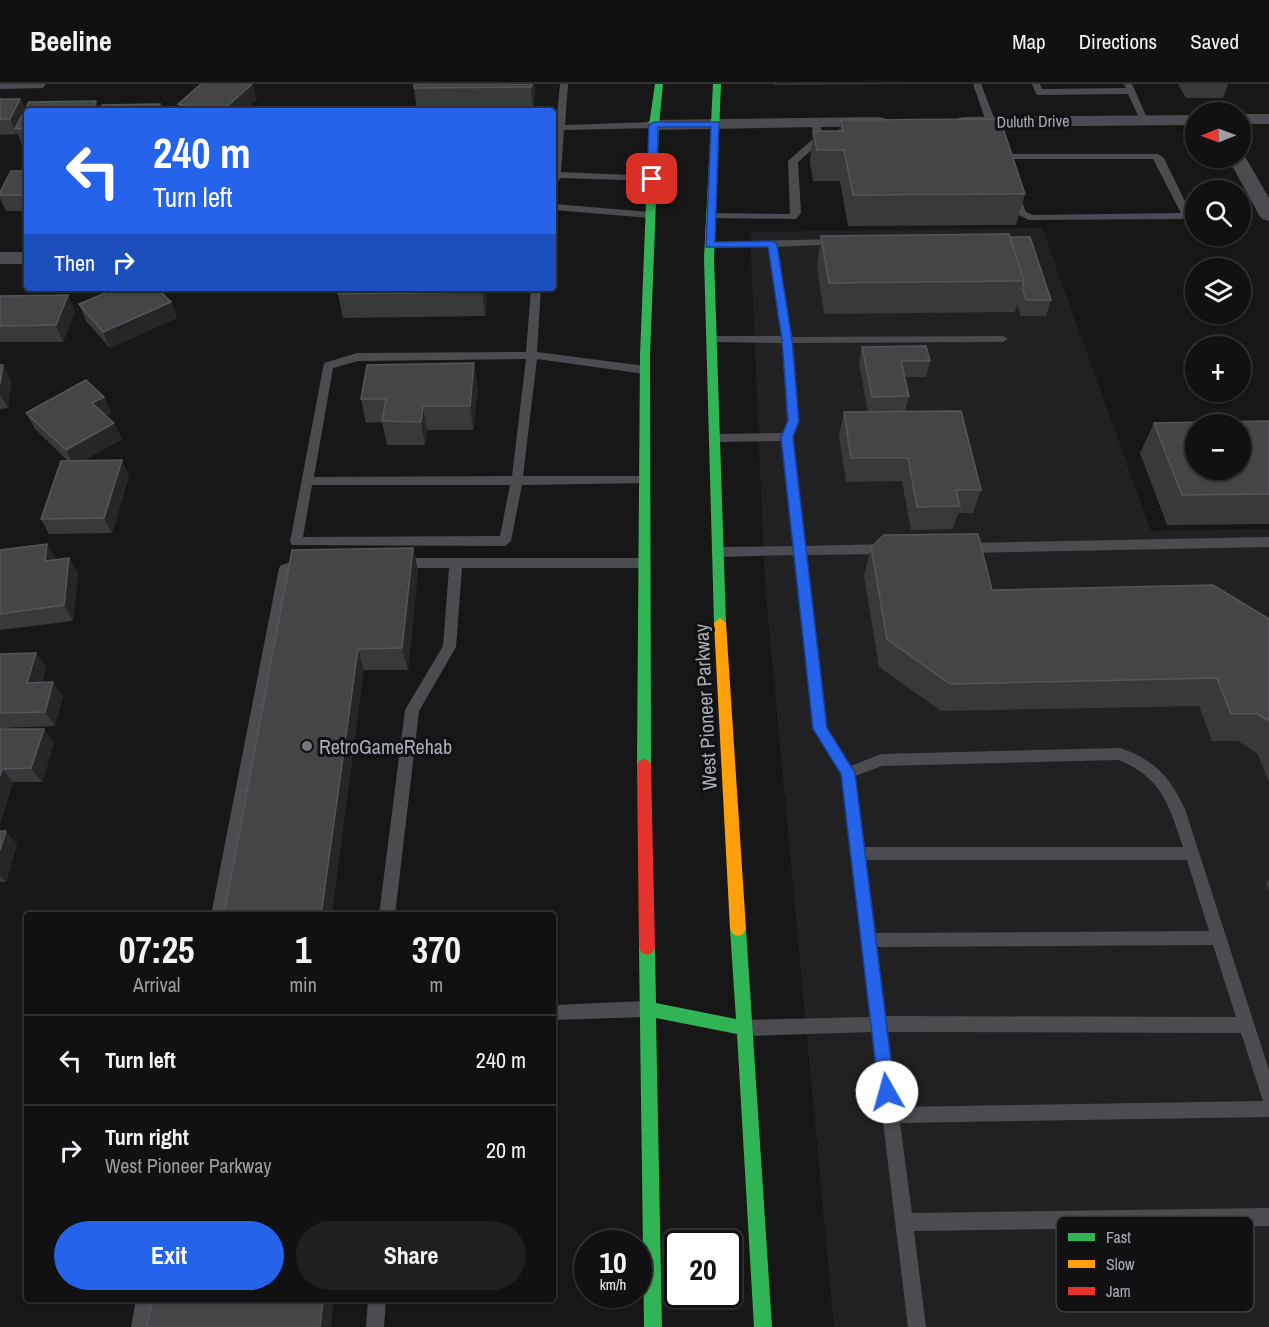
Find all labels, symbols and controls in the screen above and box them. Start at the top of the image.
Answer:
text: Beeline [30,22,112,60]
text: Map [1012,27,1046,56]
text: Directions [1079,27,1157,56]
text: Saved [1190,27,1239,56]
north arrow [1185,102,1251,168]
map controls [1185,102,1251,480]
street label: Duluth Drive [996,109,1070,133]
text: 240 m [153,125,251,181]
icon: left [54,132,132,210]
pin [626,153,677,204]
icon: arrive [635,162,668,195]
text: Turn left [153,179,232,215]
button: search [1185,180,1251,246]
icon: right [107,246,140,279]
text: Then [54,248,95,278]
button: layers [1185,258,1251,324]
button: + [1185,336,1251,402]
button: − [1185,414,1251,480]
street label: West Pioneer Parkway [687,622,723,791]
place label: RetroGameRehab [319,733,452,760]
marker: RetroGameRehab [300,739,314,753]
text: 07:25 [119,926,194,974]
text: 1 [295,926,311,974]
text: 370 [412,926,461,974]
text: Arrival [133,971,180,998]
text: min [289,971,317,998]
text: m [430,971,443,998]
icon: left [54,1044,87,1077]
text: Turn left [105,1045,176,1075]
text: 240 m [476,1045,526,1075]
position arrow [855,1060,919,1124]
text: Turn right [105,1122,189,1152]
icon: right [54,1134,87,1167]
text: 20 m [486,1135,526,1165]
text: West Pioneer Parkway [105,1152,272,1179]
legend [1056,1216,1254,1312]
button: Exit [54,1221,284,1290]
button: Share [296,1221,526,1290]
text: Fast [1106,1226,1131,1248]
speed limit sign: 20 [664,1230,742,1308]
text: 10 [599,1242,627,1282]
text: Slow [1106,1253,1135,1275]
text: km/h [600,1274,626,1295]
text: Jam [1106,1280,1131,1302]

